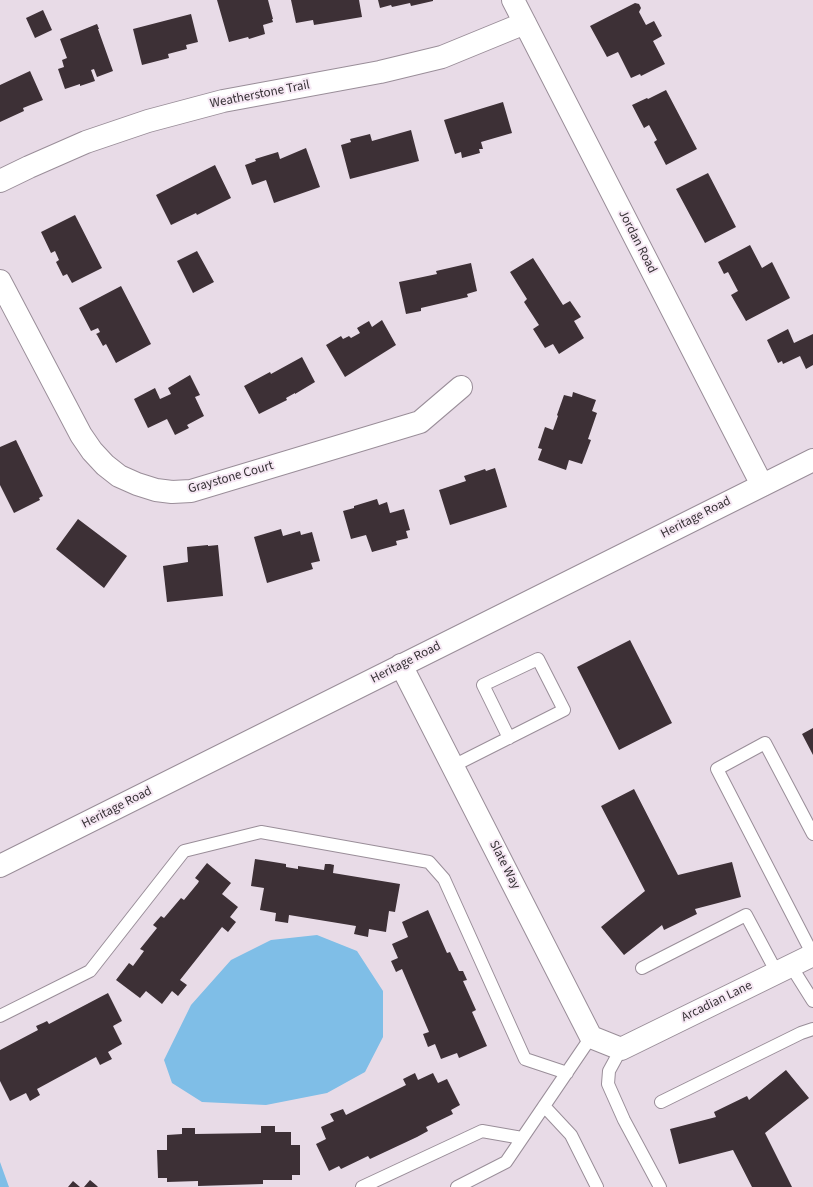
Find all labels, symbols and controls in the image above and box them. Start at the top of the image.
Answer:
street label: Weatherstone Trail [209,78,311,112]
street label: Jordan Road [614,208,660,276]
street label: Graystone Court [187,458,275,498]
street label: Heritage Road [658,494,734,542]
street label: Heritage Road [368,639,444,687]
street label: Heritage Road [79,784,155,832]
street label: Slate Way [485,838,523,892]
street label: Arcadian Lane [679,978,755,1026]

